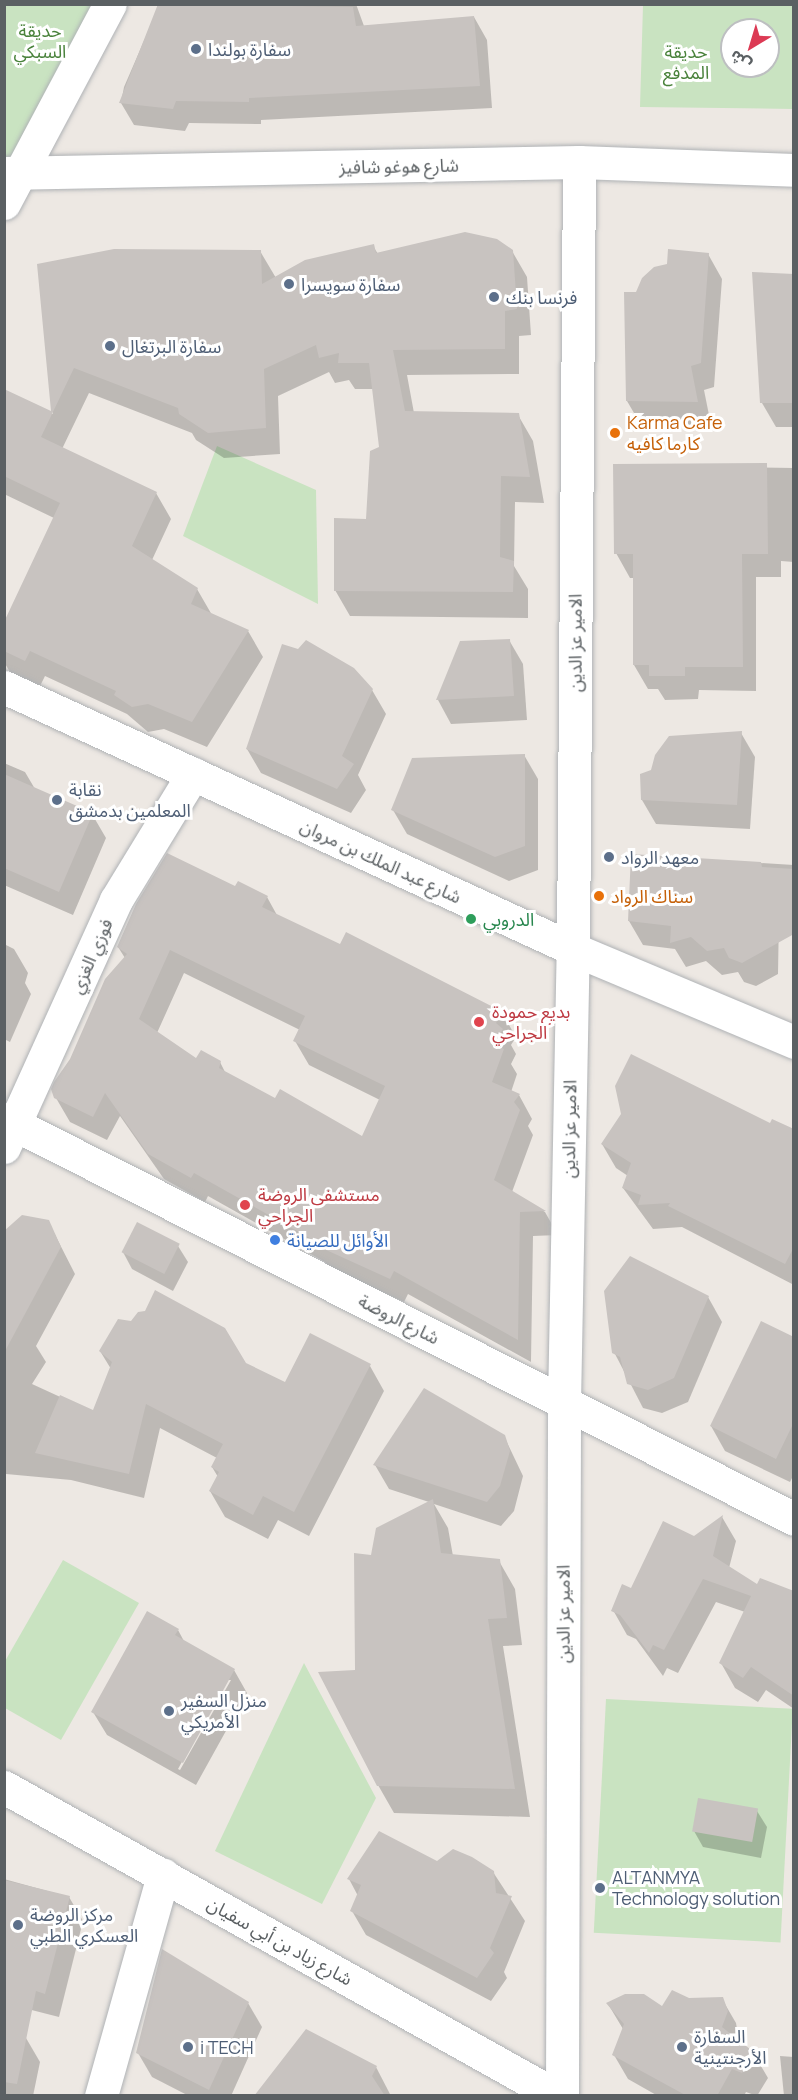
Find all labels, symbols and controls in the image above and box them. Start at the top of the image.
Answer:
north arrow [720,18,780,78]
park label: حديقة السبكي [14,20,66,63]
place label: سفارة بولندا [208,38,291,60]
park label: حديقة المدفع [663,41,709,84]
marker: سفارة بولندا [189,42,203,56]
text: ش [725,45,756,76]
street label: شارع هوغو شافيز [339,154,459,178]
place label: سفارة سويسرا [301,273,400,295]
marker: سفارة سويسرا [282,277,296,291]
place label: فرنسا بنك [506,286,577,308]
marker: فرنسا بنك [487,290,501,304]
place label: سفارة البرتغال [122,335,221,357]
marker: سفارة البرتغال [103,339,117,353]
place label: Karma Cafe كارما كافيه [627,412,722,454]
marker: Karma Cafe كارما كافيه [608,426,622,440]
street label: الامير عز الدين [564,594,586,692]
place label: نقابة المعلمين بدمشق [69,779,191,822]
marker: نقابة المعلمين بدمشق [50,793,64,807]
street label: شارع عبد الملك بن مروان [297,814,465,908]
place label: معهد الرواد [621,846,699,868]
marker: معهد الرواد [602,850,616,864]
place label: سناك الرواد [611,885,693,907]
marker: سناك الرواد [592,889,606,903]
place label: الدروبي [483,908,534,930]
marker: الدروبي [464,912,478,926]
street label: فوزي الغزي [65,915,117,997]
place label: بديع حمودة الجراحي [492,1001,570,1044]
marker: بديع حمودة الجراحي [470,1013,488,1031]
street label: الامير عز الدين [557,1080,581,1178]
place label: مستشفى الروضة الجراحي [258,1184,380,1226]
marker: مستشفى الروضة الجراحي [236,1196,254,1214]
place label: الأوائل للصيانة [287,1229,388,1251]
marker: الأوائل للصيانة [268,1233,282,1247]
street label: شارع الروضة [355,1289,443,1349]
street label: الامير عز الدين [552,1565,574,1663]
place label: منزل السفير الأمريكي [181,1690,267,1732]
marker: منزل السفير الأمريكي [162,1704,176,1718]
place label: ALTANMYA Technology solution [612,1867,780,1910]
marker: ALTANMYA Technology solution [593,1881,607,1895]
street label: شارع زياد بن أبي سفيان [204,1892,356,1990]
place label: مركز الروضة العسكري الطبي [30,1904,138,1946]
marker: مركز الروضة العسكري الطبي [11,1918,25,1932]
place label: السفارة الأرجنتينية [694,2026,766,2068]
place label: i TECH [200,2036,254,2058]
marker: i TECH [181,2040,195,2054]
marker: السفارة الأرجنتينية [675,2040,689,2054]

